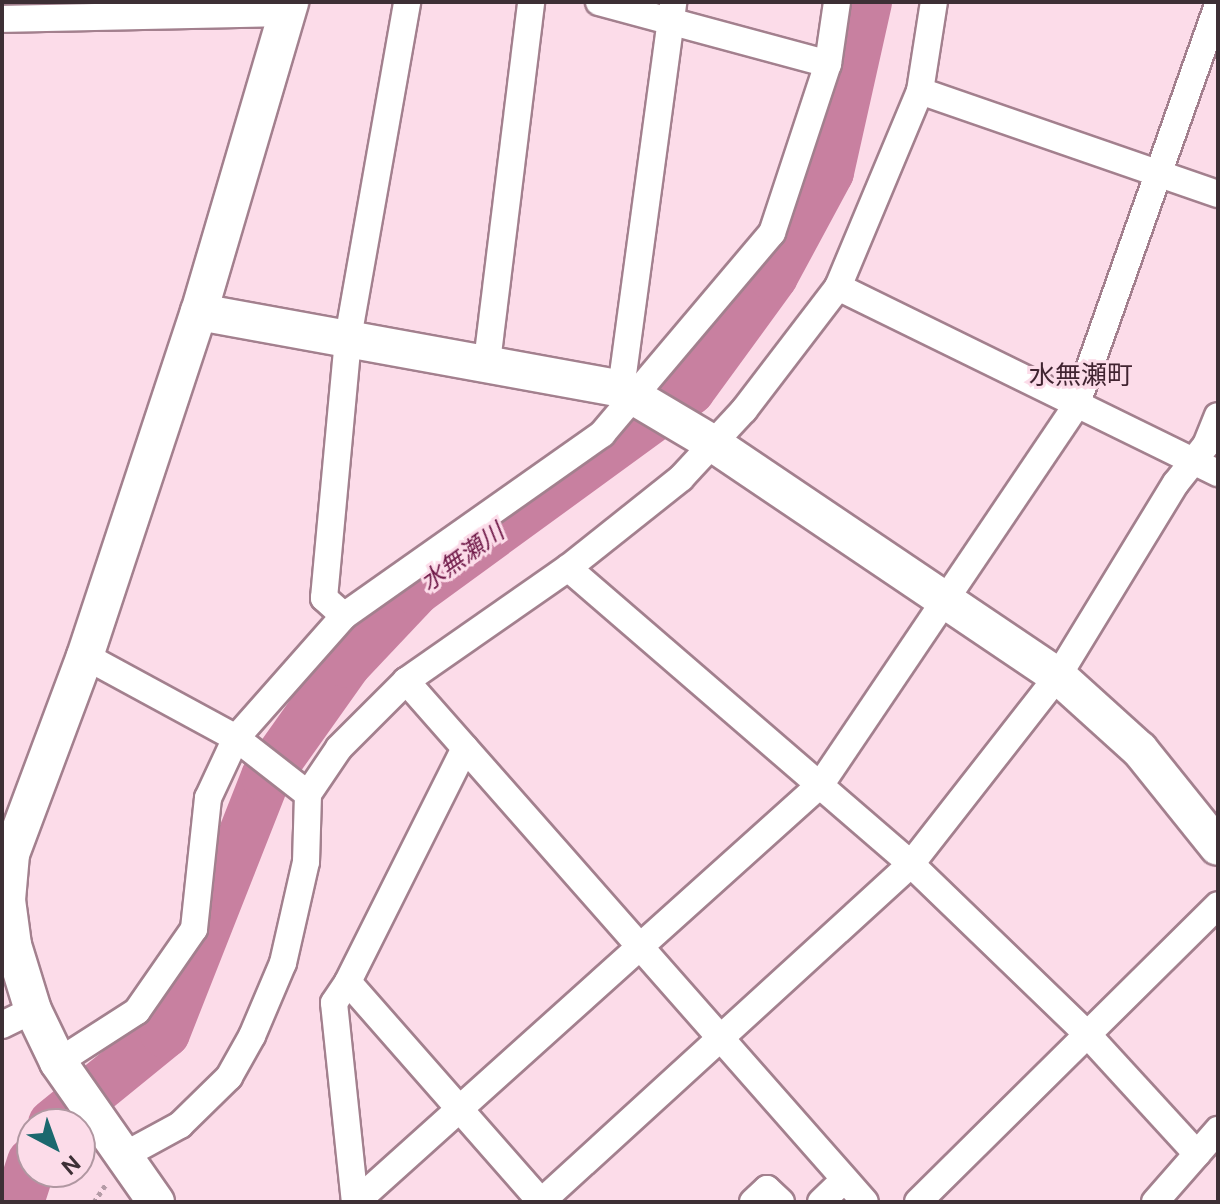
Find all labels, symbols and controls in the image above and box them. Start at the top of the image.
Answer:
district label: 水無瀬町 [1029,360,1133,392]
water label: 水無瀬川 [415,517,509,597]
north arrow [16,1108,96,1188]
text: N [55,1149,86,1181]

